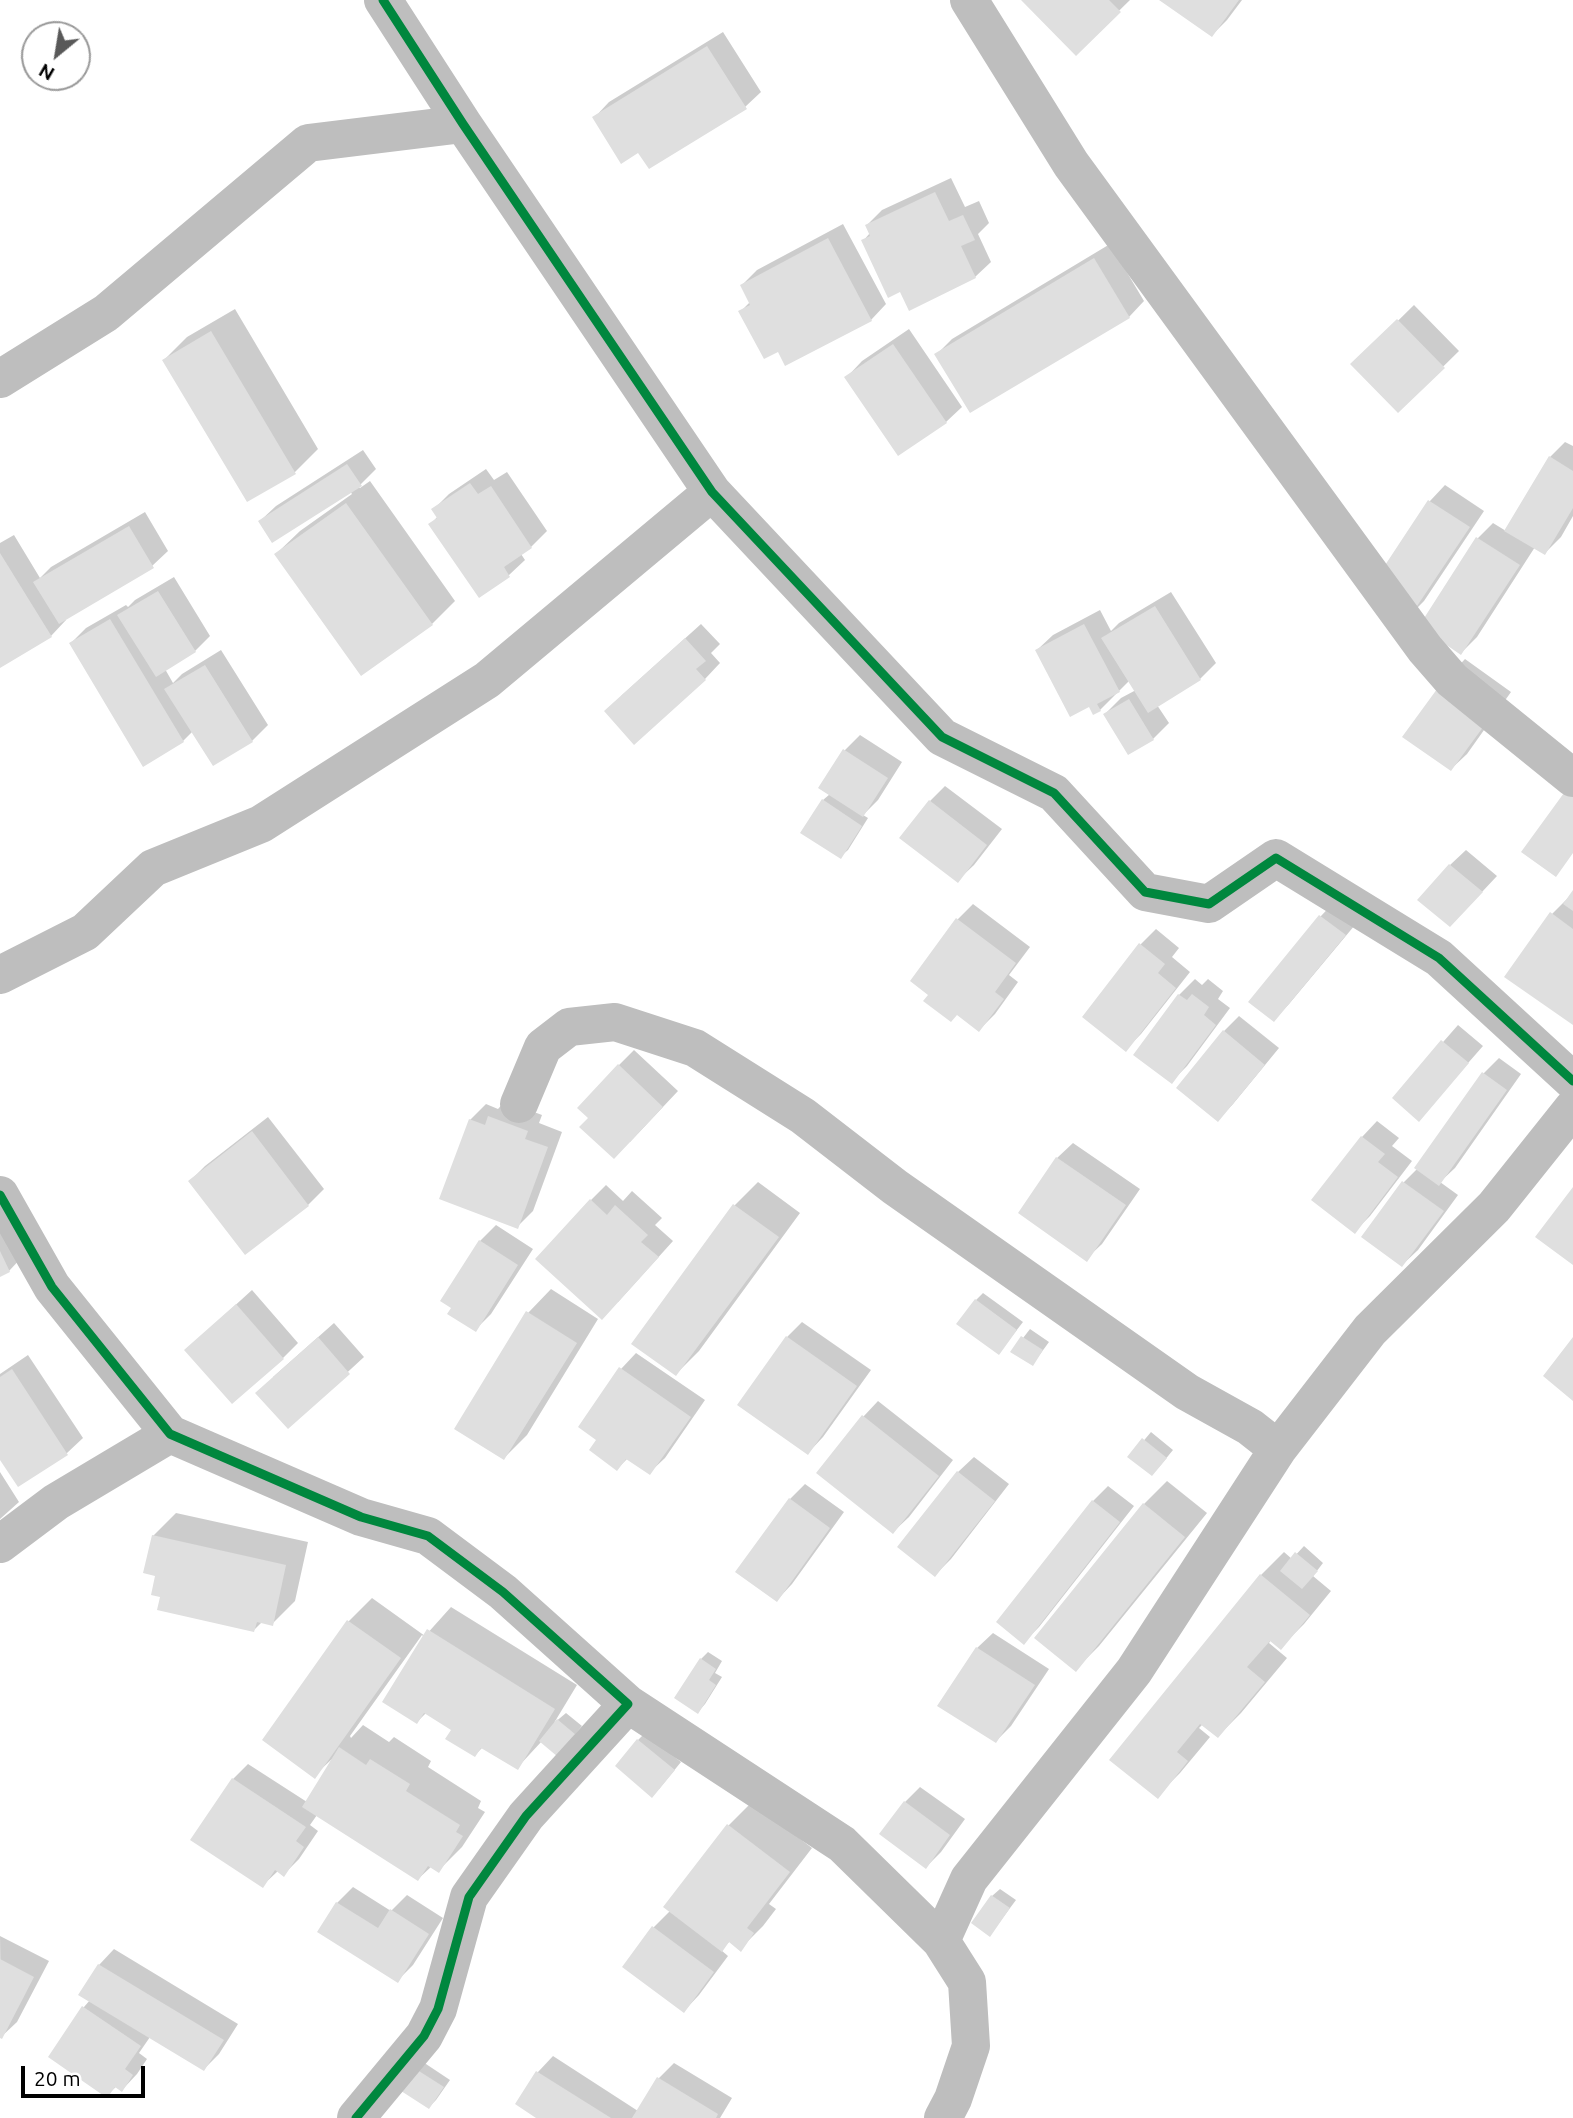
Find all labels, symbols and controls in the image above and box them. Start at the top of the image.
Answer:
north arrow [21,21,91,91]
text: N [35,59,58,86]
scale bar [24,2052,149,2096]
text: 20 m [34,2066,81,2090]

